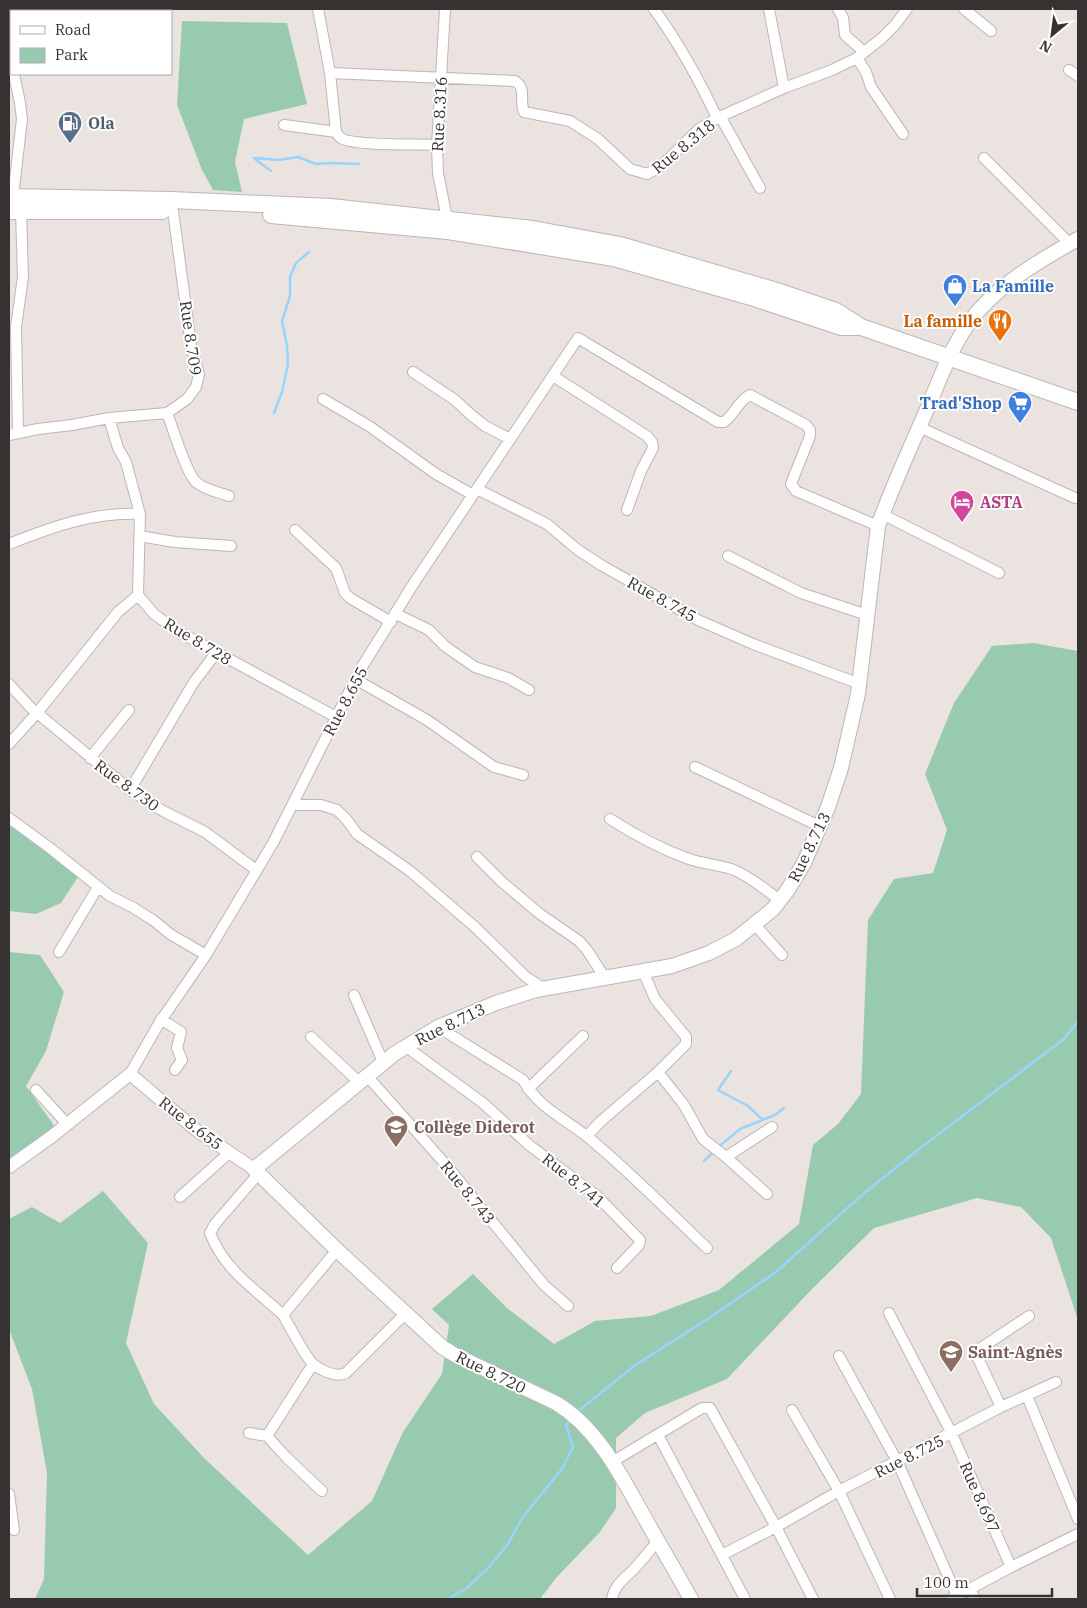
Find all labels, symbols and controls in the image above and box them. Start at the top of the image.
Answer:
legend [10,10,172,75]
north arrow [1027,10,1077,60]
text: Road [55,20,91,39]
text: N [1036,36,1055,57]
text: Park [55,45,88,64]
street label: Rue 8.316 [427,76,451,152]
fuel station icon: Ola [57,110,83,144]
place label: Ola [88,113,115,133]
street label: Rue 8.318 [647,114,719,178]
shop icon: La Famille [942,273,968,307]
place label: La Famille [972,276,1054,296]
street label: Rue 8.709 [176,299,206,377]
restaurant icon: La famille [987,308,1013,342]
place label: La famille [904,311,982,331]
supermarket icon: Trad'Shop [1007,390,1033,424]
place label: Trad'Shop [919,393,1002,413]
hotel icon: ASTA [949,489,975,523]
place label: ASTA [980,492,1023,512]
street label: Rue 8.745 [624,572,700,626]
street label: Rue 8.728 [160,613,236,669]
street label: Rue 8.655 [318,663,372,739]
street label: Rue 8.730 [91,755,163,815]
street label: Rue 8.713 [783,809,835,885]
street label: Rue 8.713 [412,998,488,1050]
street label: Rue 8.655 [155,1092,227,1154]
school or university icon: Collège Diderot [383,1114,409,1148]
place label: Collège Diderot [414,1117,535,1137]
street label: Rue 8.741 [538,1148,610,1212]
street label: Rue 8.743 [436,1156,500,1228]
school or university icon: Saint-Agnès [938,1339,964,1373]
place label: Saint-Agnès [968,1342,1063,1362]
street label: Rue 8.720 [453,1346,529,1398]
street label: Rue 8.725 [871,1430,947,1482]
street label: Rue 8.697 [955,1458,1005,1536]
scale bar [917,1566,1052,1598]
text: 100 m [924,1573,969,1592]

